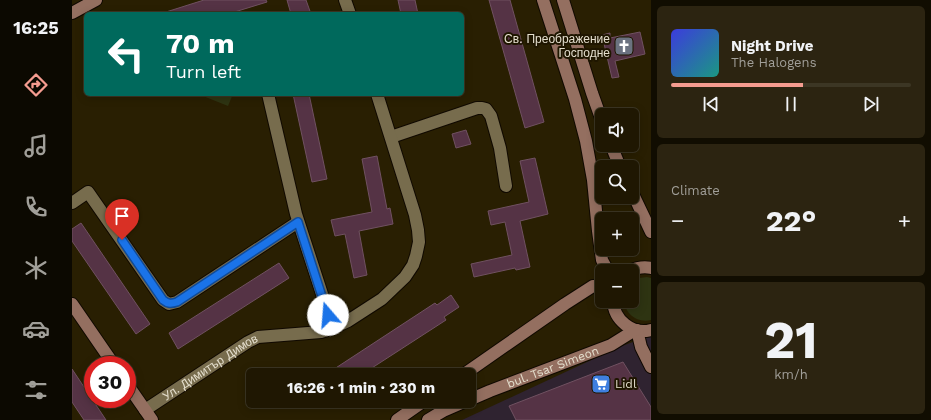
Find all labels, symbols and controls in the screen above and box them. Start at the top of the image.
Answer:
text: 16:25 [13,17,59,38]
text: 70 m [166,27,235,60]
icon: left [100,28,152,80]
place label: Св. Преображение Господне [504,32,610,60]
church icon: Св. Преображение Господне [613,35,635,57]
text: Night Drive [731,37,814,55]
text: The Halogens [731,55,817,70]
text: Turn left [166,61,241,82]
icon: directions [22,71,50,99]
icon: previous [700,93,722,115]
icon: pause [780,93,802,115]
icon: next [860,93,882,115]
map controls [595,108,639,308]
button: sound [595,108,639,152]
icon: music [22,132,50,160]
button: search [595,160,639,204]
text: Climate [671,183,720,198]
icon: phone [22,193,50,221]
pin [105,199,139,240]
text: 22° [766,203,816,238]
icon: arrive [111,205,133,227]
text: − [671,208,684,233]
text: + [898,208,911,233]
button: + [595,212,639,256]
icon: climate [22,254,50,282]
button: − [595,264,639,308]
position arrow [307,294,349,336]
text: 21 [764,310,818,371]
icon: car [22,315,50,343]
street label: Ул. Димитър Димов [160,331,260,403]
street label: bul. Tsar Simeon [505,343,601,391]
speed limit sign: 30 [84,356,136,408]
text: km/h [774,367,808,382]
supermarket icon: Lidl [590,373,612,395]
icon: filters [22,376,50,404]
place label: Lidl [615,377,637,391]
text: 16:26 · 1 min · 230 m [287,379,435,397]

